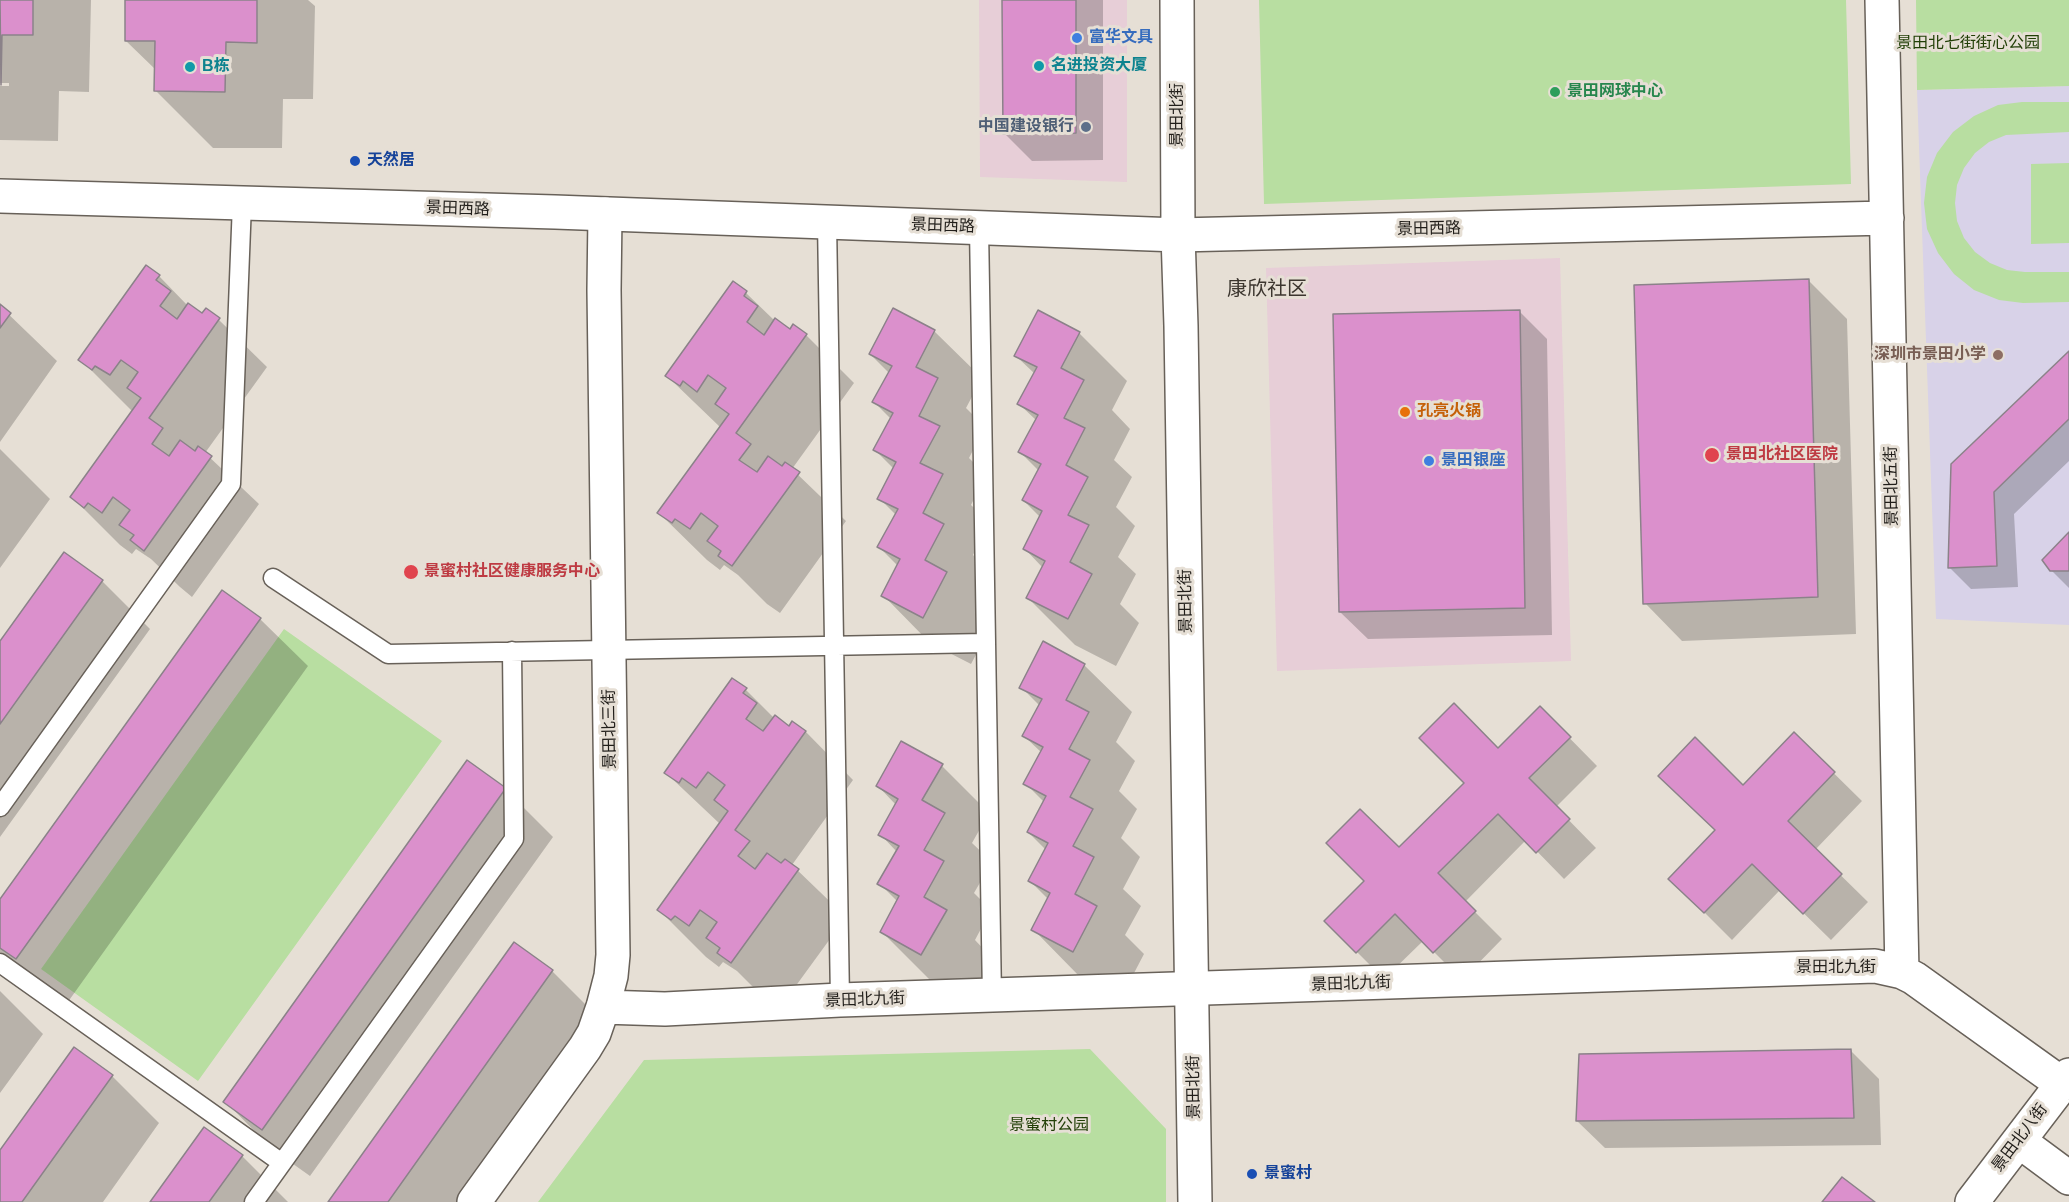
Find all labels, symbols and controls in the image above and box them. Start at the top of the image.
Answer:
place label: 富华文具 [1089,28,1153,48]
marker: 富华文具 [1070,31,1084,45]
park label: 景田北七街街心公园 [1896,34,2040,54]
place label: 名进投资大厦 [1051,56,1147,76]
place label: B栋 [202,57,230,77]
marker: 名进投资大厦 [1032,59,1046,73]
marker: B栋 [183,60,197,74]
place label: 景田网球中心 [1567,82,1663,102]
street label: 景田北街 [1168,83,1188,147]
marker: 景田网球中心 [1548,85,1562,99]
place label: 中国建设银行 [978,117,1074,137]
marker: 中国建设银行 [1079,120,1093,134]
place label: 天然居 [367,151,415,171]
marker: 天然居 [348,154,362,168]
street label: 景田西路 [426,198,490,220]
street label: 景田西路 [911,215,975,237]
street label: 景田西路 [1397,219,1461,239]
district label: 康欣社区 [1227,277,1307,301]
place label: 深圳市景田小学 [1874,345,1986,365]
marker: 深圳市景田小学 [1991,348,2005,362]
place label: 孔亮火锅 [1417,402,1481,422]
marker: 孔亮火锅 [1398,405,1412,419]
place label: 景田北社区医院 [1726,445,1838,465]
marker: 景田北社区医院 [1703,446,1721,464]
street label: 景田北五街 [1882,446,1902,526]
place label: 景田银座 [1441,451,1505,471]
marker: 景田银座 [1422,454,1436,468]
place label: 景蜜村社区健康服务中心 [424,562,600,582]
marker: 景蜜村社区健康服务中心 [402,563,420,581]
street label: 景田北街 [1176,569,1196,633]
street label: 景田北三街 [600,689,620,769]
street label: 景田北九街 [1796,958,1876,978]
street label: 景田北九街 [1311,973,1391,995]
street label: 景田北九街 [825,989,905,1011]
street label: 景田北街 [1184,1055,1204,1119]
street label: 景田北八街 [1988,1100,2052,1176]
park label: 景蜜村公园 [1009,1116,1089,1136]
place label: 景蜜村 [1264,1164,1312,1184]
marker: 景蜜村 [1245,1167,1259,1181]

